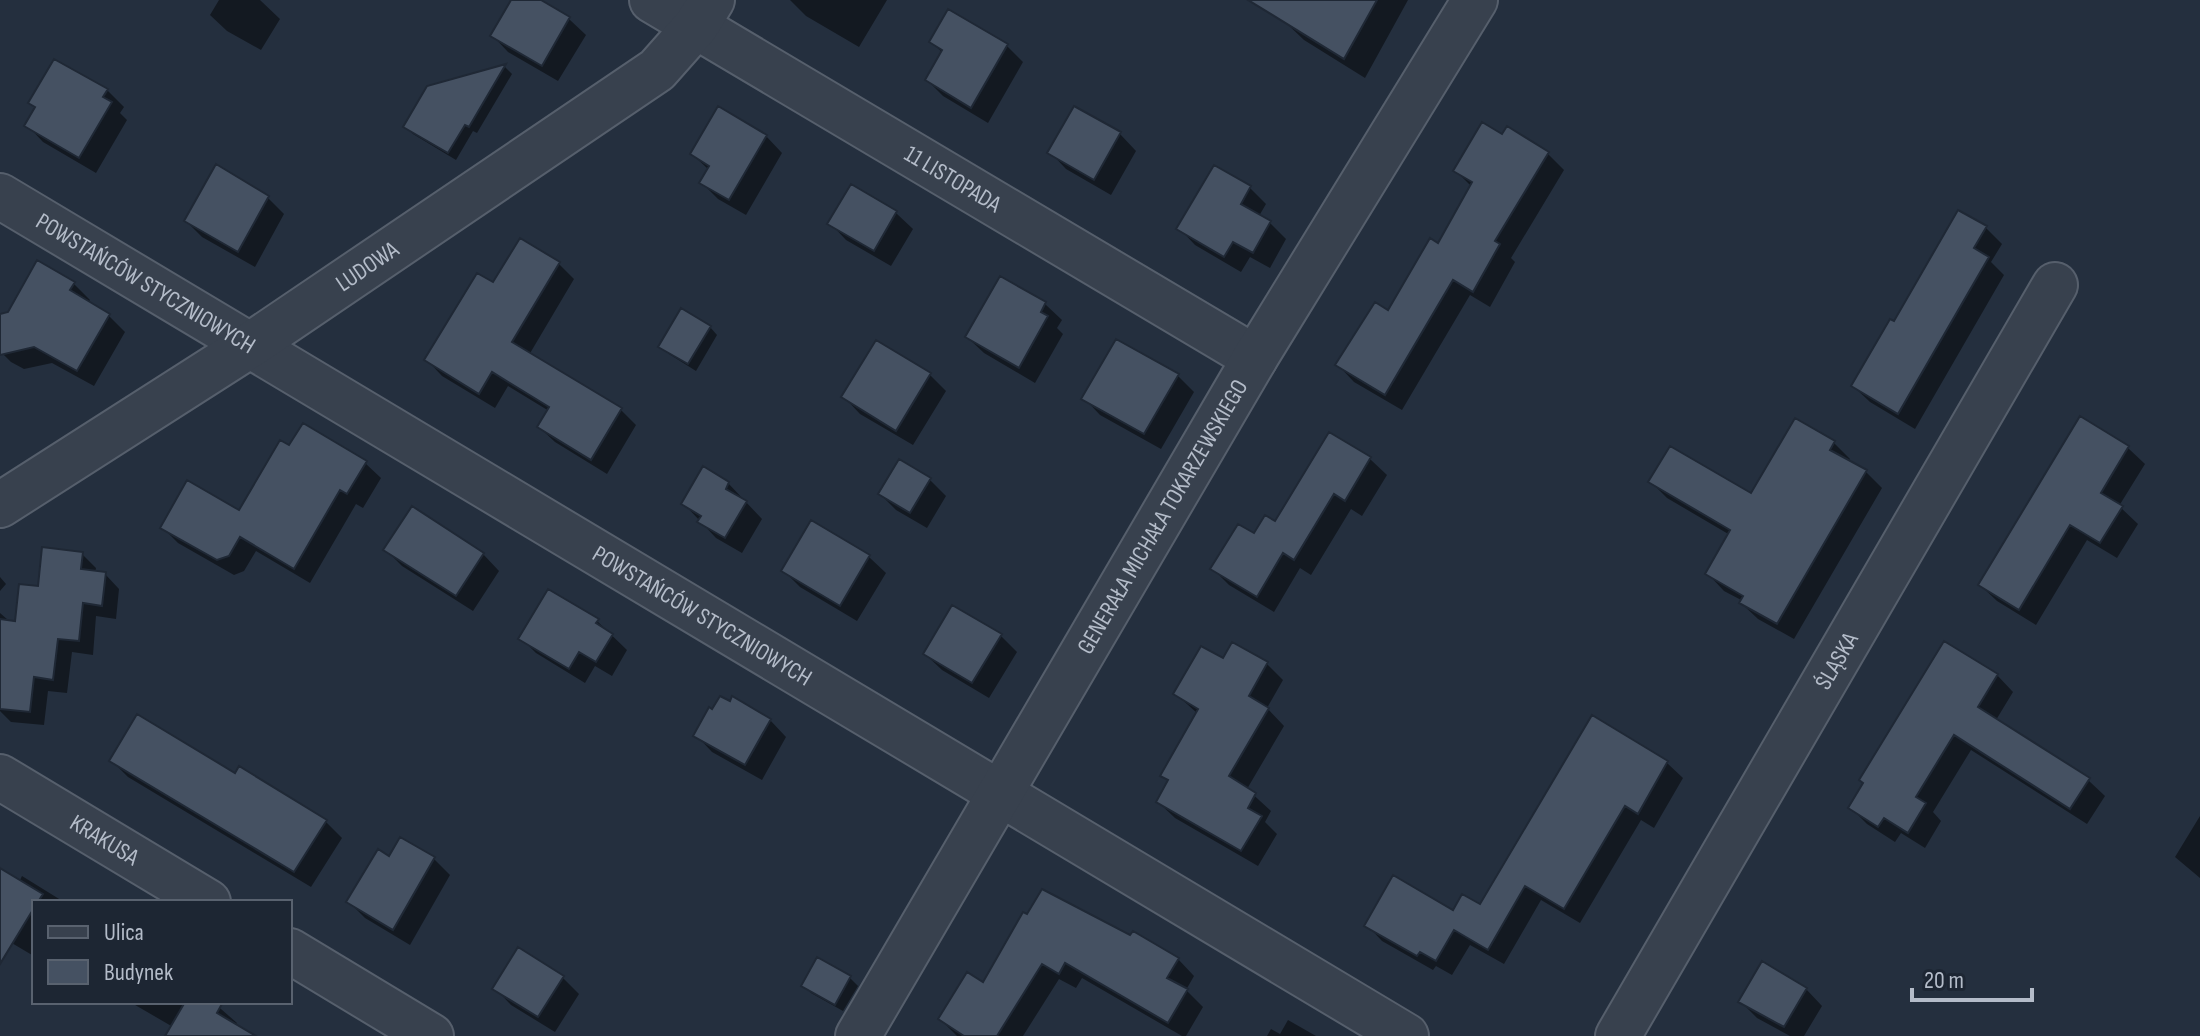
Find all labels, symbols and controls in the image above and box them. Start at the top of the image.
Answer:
street label: 11 LISTOPADA [899,139,1007,219]
street label: POWSTAŃCÓW STYCZNIOWYCH [31,207,261,360]
street label: LUDOWA [331,235,405,298]
street label: GENERAŁA MICHAŁA TOKARZEWSKIEGO [1071,374,1254,659]
street label: POWSTAŃCÓW STYCZNIOWYCH [587,539,817,693]
street label: ŚLĄSKA [1809,627,1865,695]
street label: KRAKUSA [65,808,145,872]
legend [32,900,292,1004]
text: Ulica [104,918,144,947]
scale bar [1912,952,2032,1002]
text: Budynek [104,958,173,987]
text: 20 m [1924,966,1964,995]

